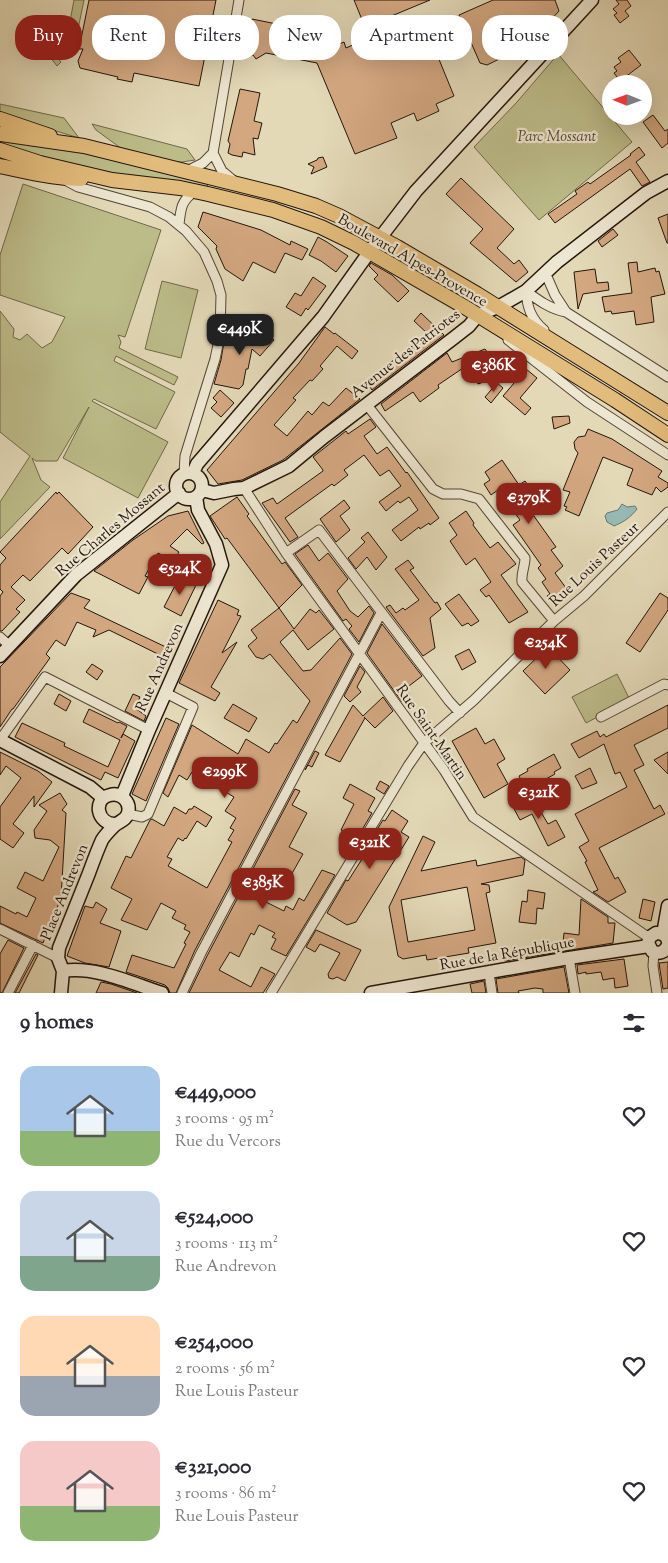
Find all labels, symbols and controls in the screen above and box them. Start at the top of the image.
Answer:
chip: Buy [15,15,82,60]
chip: Rent [92,15,165,60]
chip: Filters [175,15,259,60]
chip: New [269,15,341,60]
chip: Apartment [351,15,472,60]
chip: House [482,15,568,60]
north arrow [602,75,652,125]
map controls [602,75,652,125]
park label: Parc Mossant [518,127,597,148]
street label: Boulevard Alpes-Provence [333,210,491,313]
street label: Avenue des Patriotes [347,305,465,404]
pin: €449K [205,314,275,356]
text: €449K [218,318,262,341]
pin: €386K [459,350,529,393]
text: €386K [472,355,516,378]
street label: Rue Charles Mossant [52,478,170,582]
pin: €379K [494,482,564,525]
text: €379K [507,487,551,510]
street label: Rue Louis Pasteur [545,518,645,612]
pin: €524K [145,554,215,596]
text: €524K [159,558,201,581]
street label: Rue Andrevon [131,620,189,715]
pin: €254K [511,628,581,670]
text: €254K [525,632,567,655]
street label: Rue Saint-Martin [390,681,472,785]
pin: €299K [190,756,260,799]
text: €299K [203,761,247,784]
pin: €321K [504,778,574,820]
text: €321K [519,782,559,805]
pin: €321K [335,828,405,870]
text: €321K [350,832,390,855]
street label: Place Andrevon [36,841,94,944]
pin: €385K [228,868,298,910]
text: €385K [242,872,284,895]
street label: Rue de la République [438,932,576,977]
text: 9 homes [20,1008,93,1038]
icon: filters [620,1009,648,1037]
text: €449,000 [175,1078,256,1108]
icon: home [60,1086,120,1146]
icon: heart [620,1102,648,1130]
text: 3 rooms · 95 m² [175,1108,274,1131]
text: Rue du Vercors [175,1131,281,1154]
text: €524,000 [175,1203,253,1233]
icon: home [60,1211,120,1271]
icon: heart [620,1227,648,1255]
text: 3 rooms · 113 m² [175,1233,278,1256]
text: Rue Andrevon [175,1256,277,1279]
text: €254,000 [175,1328,253,1358]
icon: home [60,1336,120,1396]
icon: heart [620,1352,648,1380]
text: 2 rooms · 56 m² [175,1358,275,1381]
text: Rue Louis Pasteur [175,1381,299,1404]
text: €321,000 [175,1453,251,1483]
icon: home [60,1461,120,1521]
icon: heart [620,1477,648,1505]
text: 3 rooms · 86 m² [175,1483,277,1506]
text: Rue Louis Pasteur [175,1506,299,1529]

